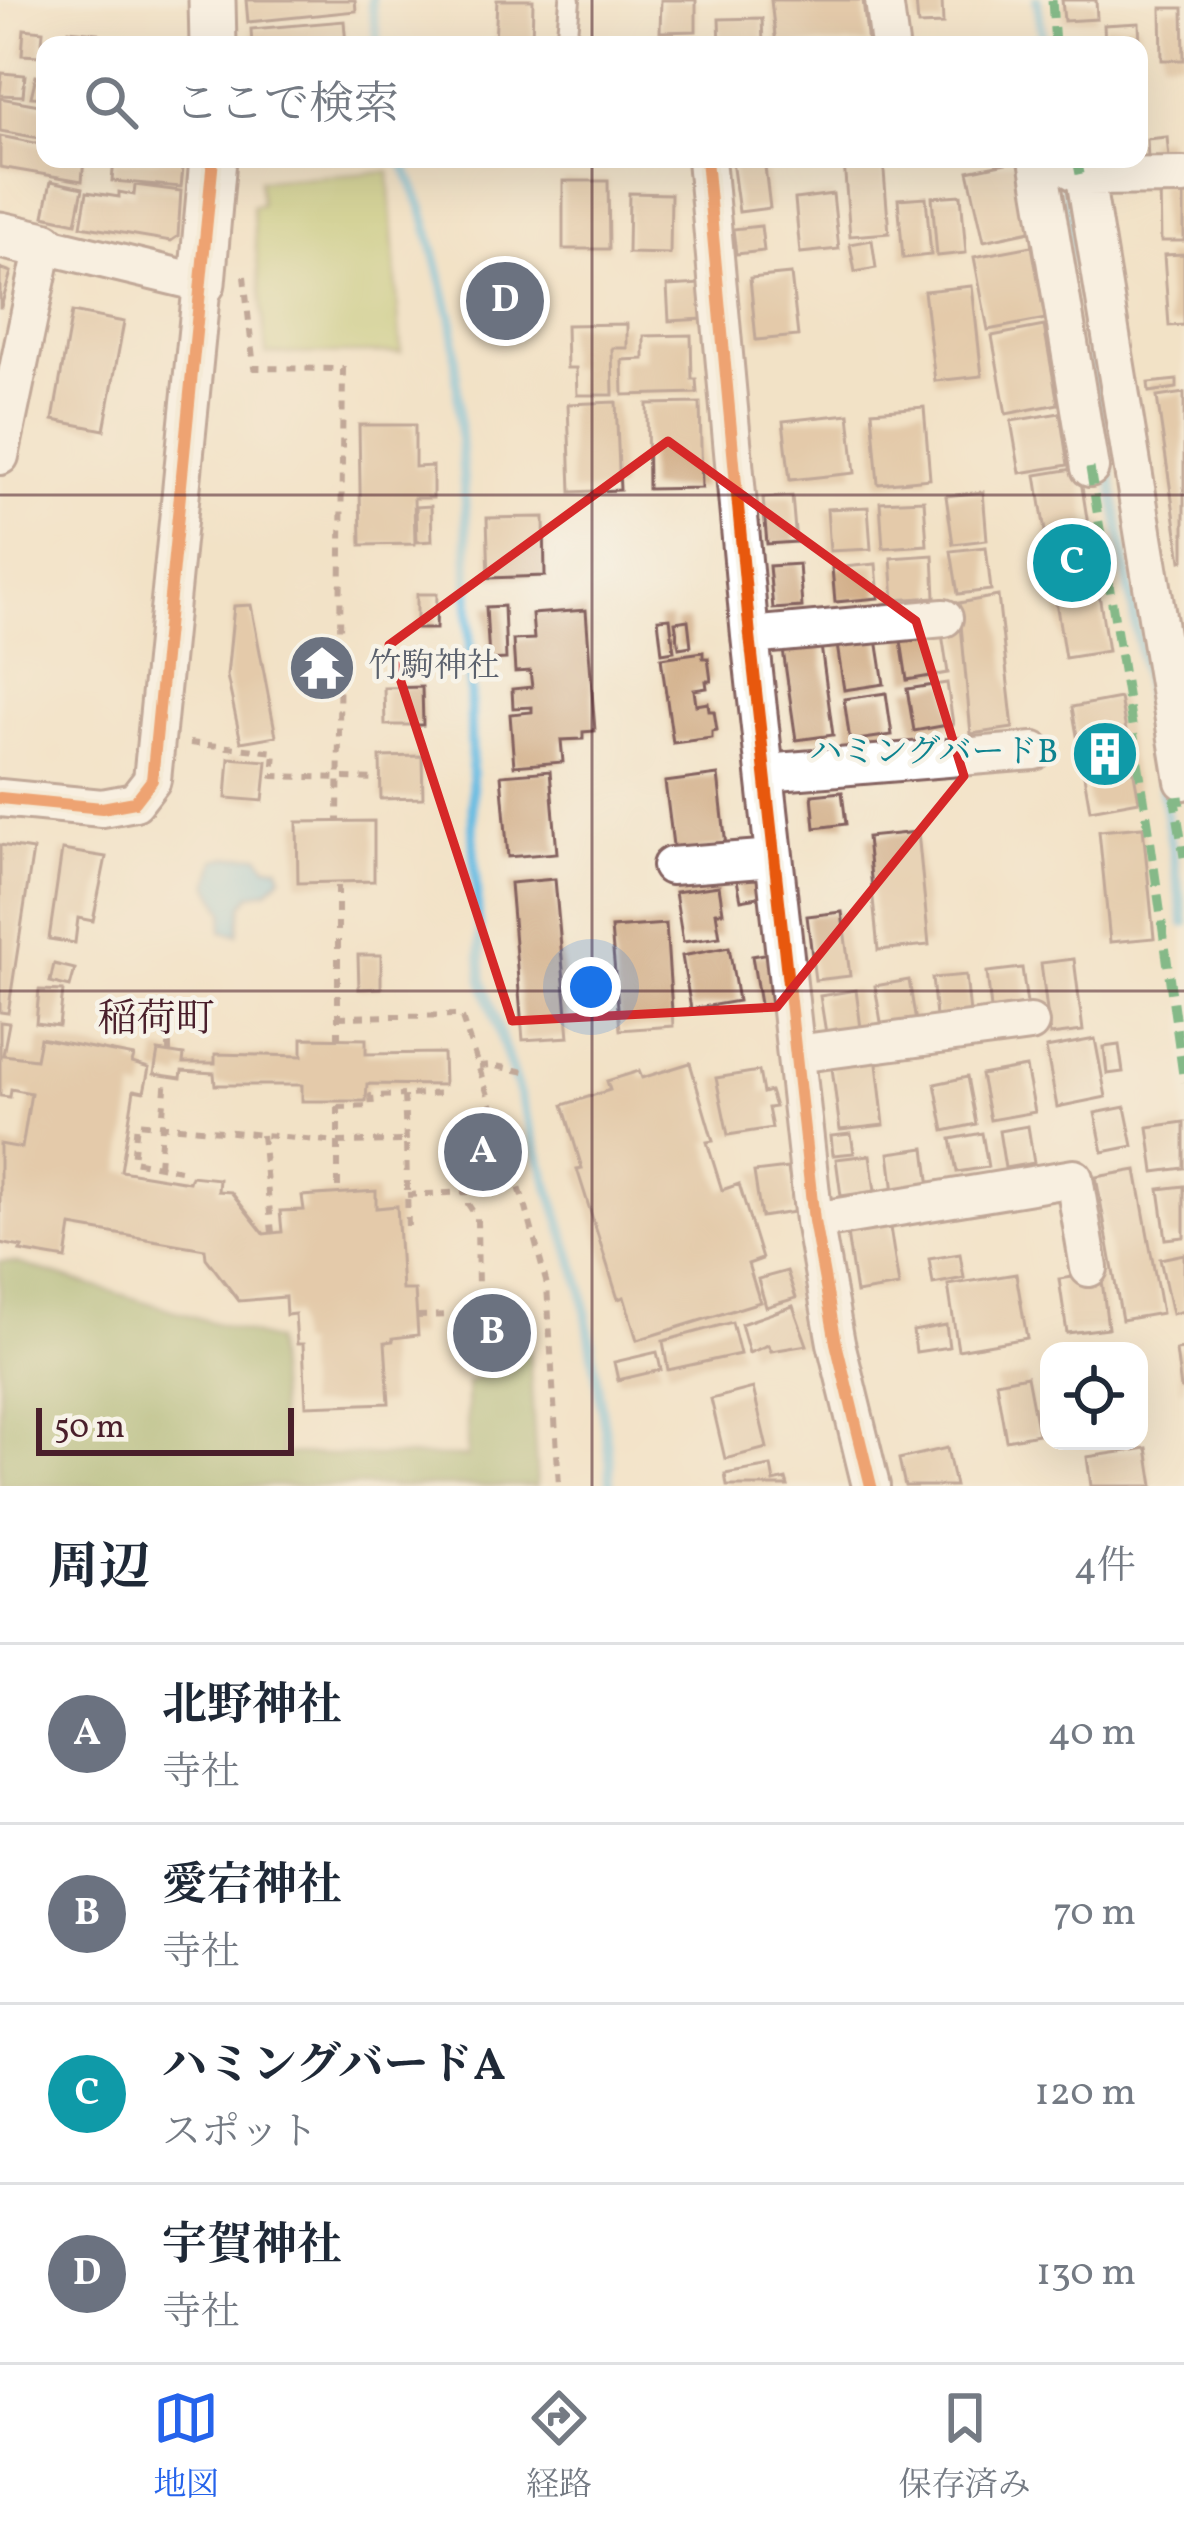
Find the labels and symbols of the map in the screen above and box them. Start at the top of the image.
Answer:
pin: D [466,256,544,346]
pin: C [1033,518,1111,608]
temple icon: 竹駒神社 [287,633,357,703]
place label: 竹駒神社 [368,645,500,691]
building icon: ハミングバードB [1070,719,1140,789]
place label: ハミングバードB [809,731,1058,777]
your location [561,957,621,1017]
district label: 稲荷町 [97,994,215,1048]
pin: A [444,1107,522,1197]
pin: B [453,1288,531,1378]
scale bar [36,1402,294,1455]

